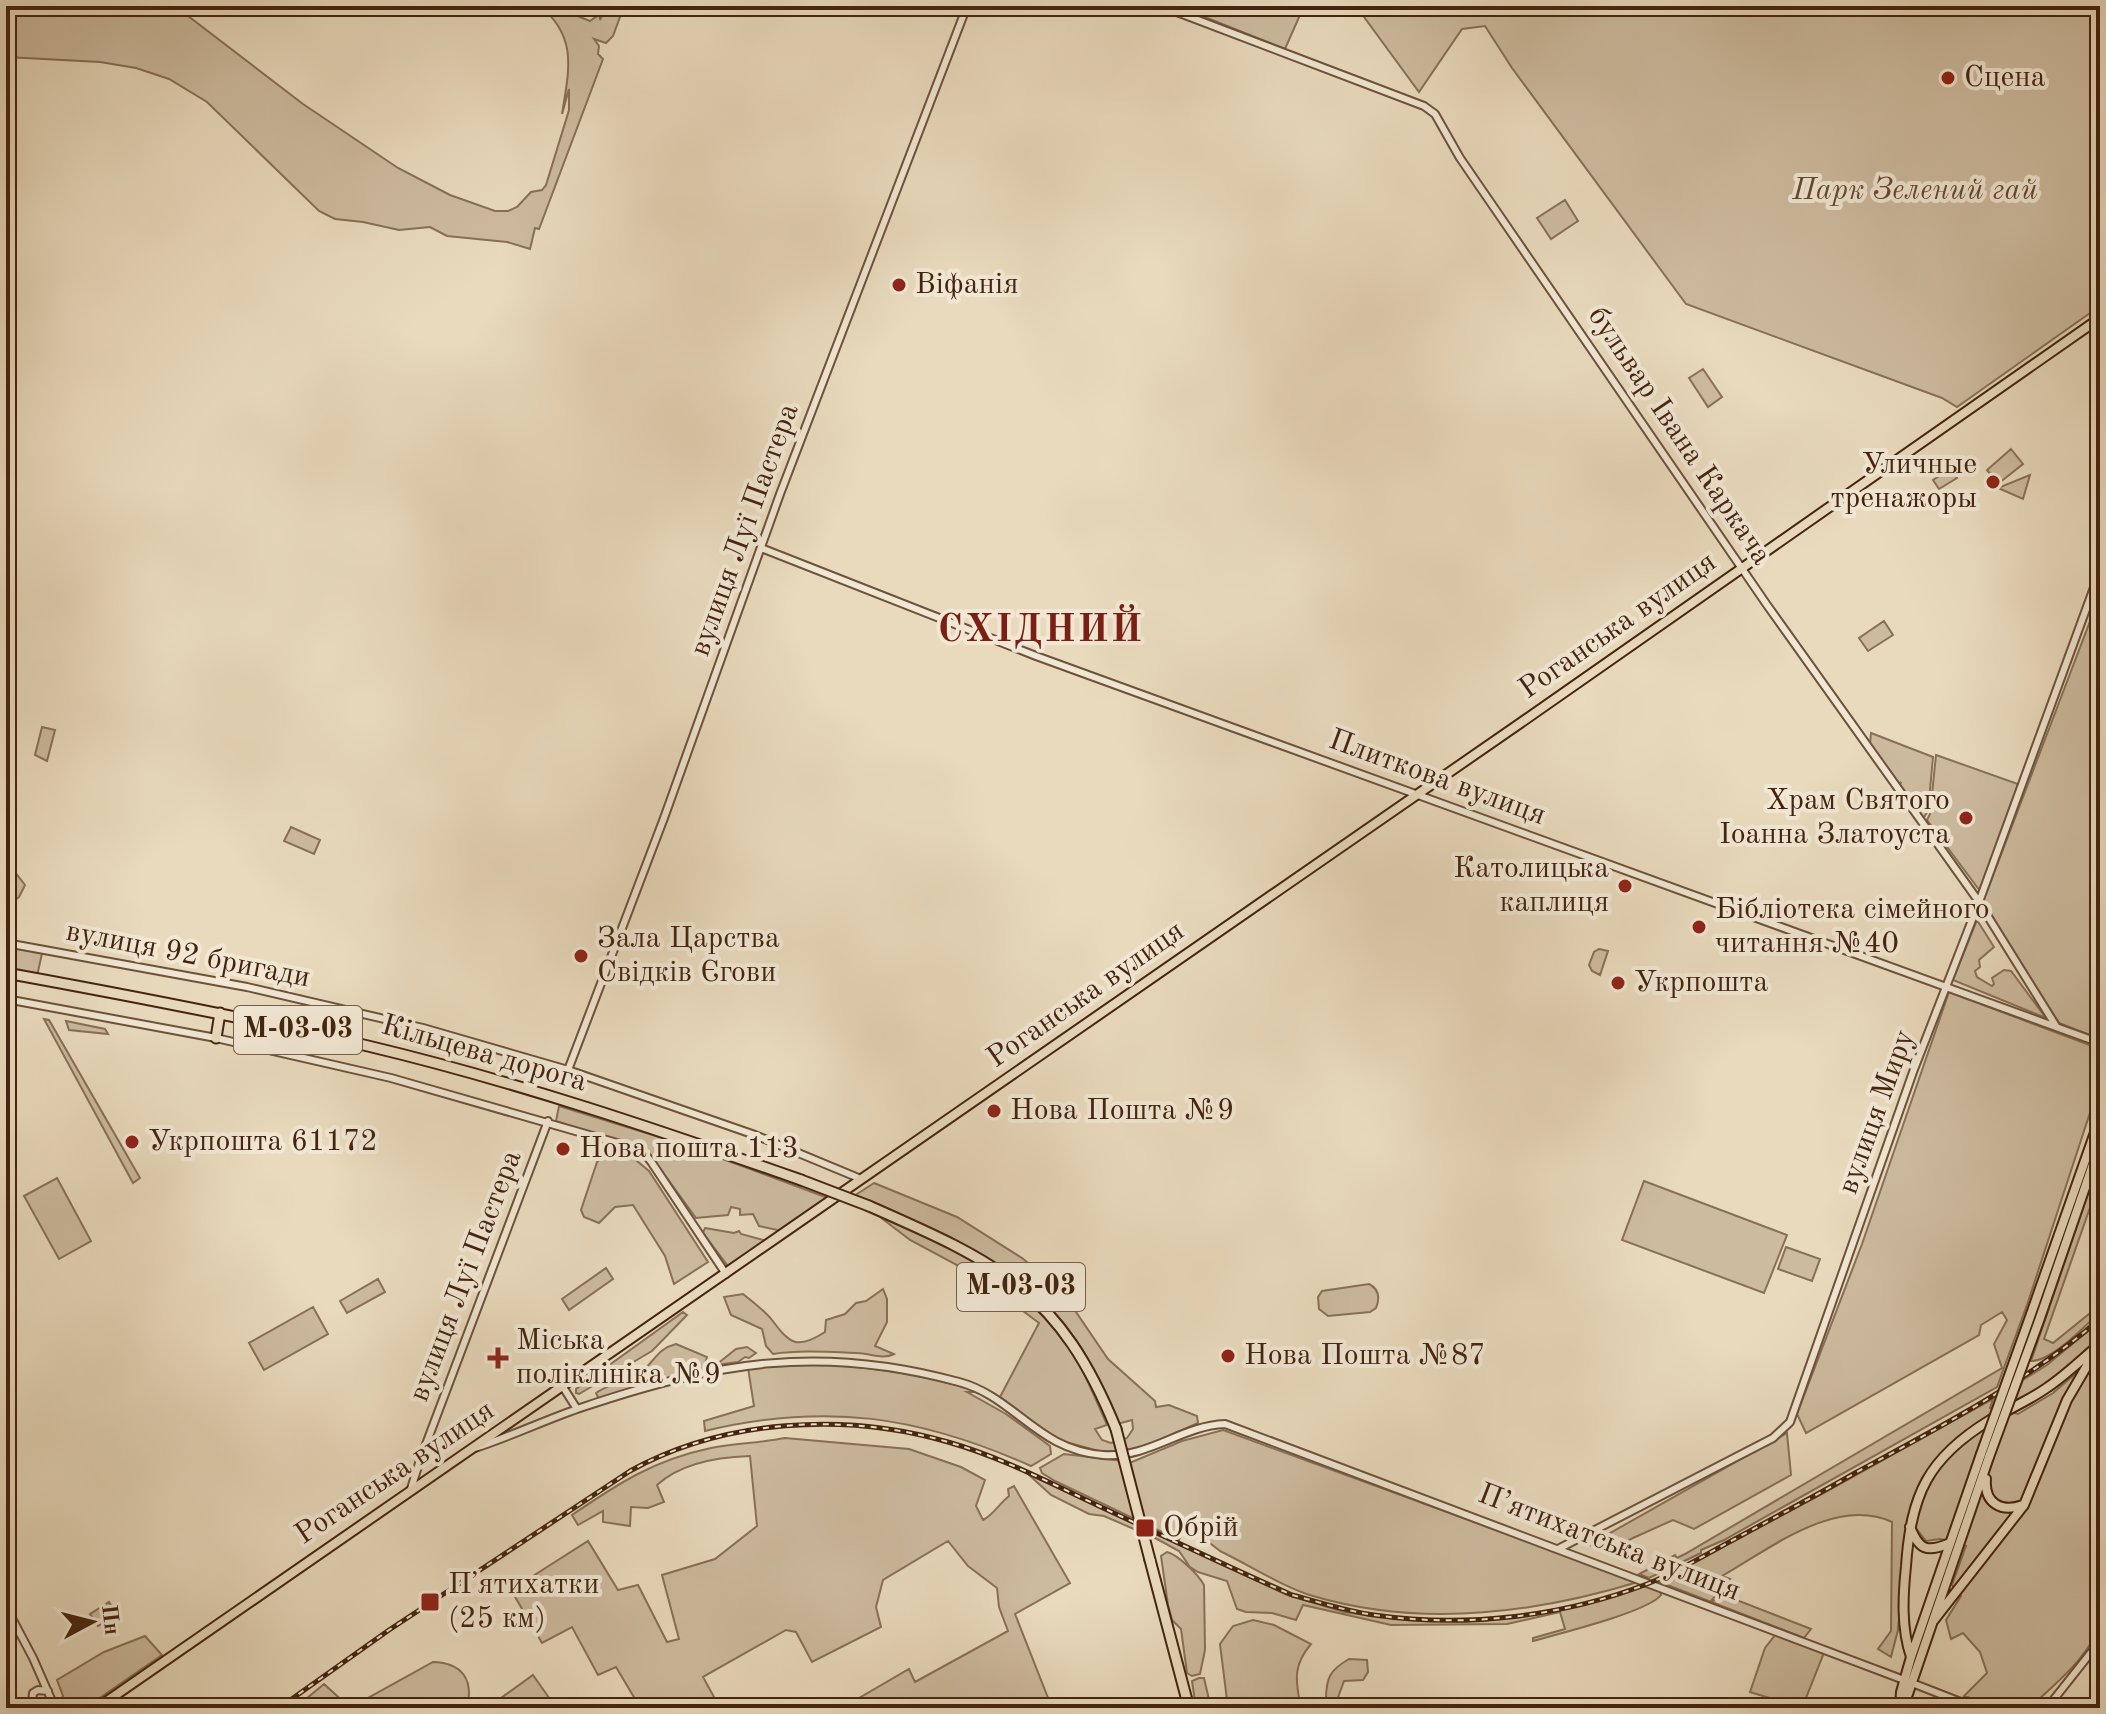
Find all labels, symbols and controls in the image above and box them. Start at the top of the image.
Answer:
place label: Сцена [1964,63,2046,93]
marker: Сцена [1939,69,1957,87]
park label: Парк Зелений гай [1791,175,2038,206]
place label: Віфанія [915,270,1019,300]
marker: Віфанія [890,276,908,294]
street label: бульвар Івана Каркача [1582,302,1777,571]
street label: вулиця Луї Пастера [685,400,805,660]
place label: Уличные тренажоры [1830,450,1977,514]
marker: Уличные тренажоры [1984,473,2002,491]
street label: Роганська вулиця [1514,547,1722,705]
district label: СХІДНИЙ [938,604,1144,650]
street label: Плиткова вулиця [1324,725,1550,831]
place label: Храм Святого Іоанна Златоуста [1719,786,1950,850]
marker: Храм Святого Іоанна Златоуста [1957,809,1975,827]
place label: Католицька каплиця [1453,854,1609,918]
marker: Католицька каплиця [1616,877,1634,895]
place label: Бібліотека сімейного читання №40 [1715,895,1990,959]
street label: Роганська вулиця [982,916,1190,1074]
street label: вулиця 92 бригади [63,917,313,993]
marker: Бібліотека сімейного читання №40 [1690,918,1708,936]
place label: Зала Царства Свідків Єгови [597,924,780,988]
marker: Зала Царства Свідків Єгови [572,947,590,965]
place label: Укрпошта [1634,968,1768,998]
marker: Укрпошта [1609,974,1627,992]
road number: М-03-03 [234,1006,362,1054]
street label: Кільцева дорога [378,1010,590,1098]
street label: вулиця Миру [1833,1026,1921,1198]
place label: Нова Пошта №9 [1010,1096,1234,1126]
marker: Нова Пошта №9 [985,1102,1003,1120]
place label: Укрпошта 61172 [148,1127,378,1157]
marker: Укрпошта 61172 [123,1133,141,1151]
place label: Нова пошта 113 [579,1134,799,1164]
marker: Нова пошта 113 [554,1140,572,1158]
street label: вулиця Луї Пастера [404,1146,528,1406]
road number: М-03-03 [957,1263,1085,1311]
place label: Міська поліклініка №9 [516,1326,721,1390]
place label: Нова Пошта №87 [1244,1341,1486,1371]
marker: Міська поліклініка №9 [487,1347,509,1369]
marker: Нова Пошта №87 [1219,1347,1237,1365]
street label: Роганська вулиця [290,1396,500,1550]
street label: П’ятихатська вулиця [1474,1479,1744,1607]
place label: Обрій [1163,1513,1239,1543]
marker: Обрій [1134,1517,1156,1539]
place label: Пʼятихатки (25 км) [448,1570,599,1634]
north arrow [52,1582,132,1662]
marker: Пʼятихатки (25 км) [419,1591,441,1613]
text: Пн [97,1603,123,1636]

